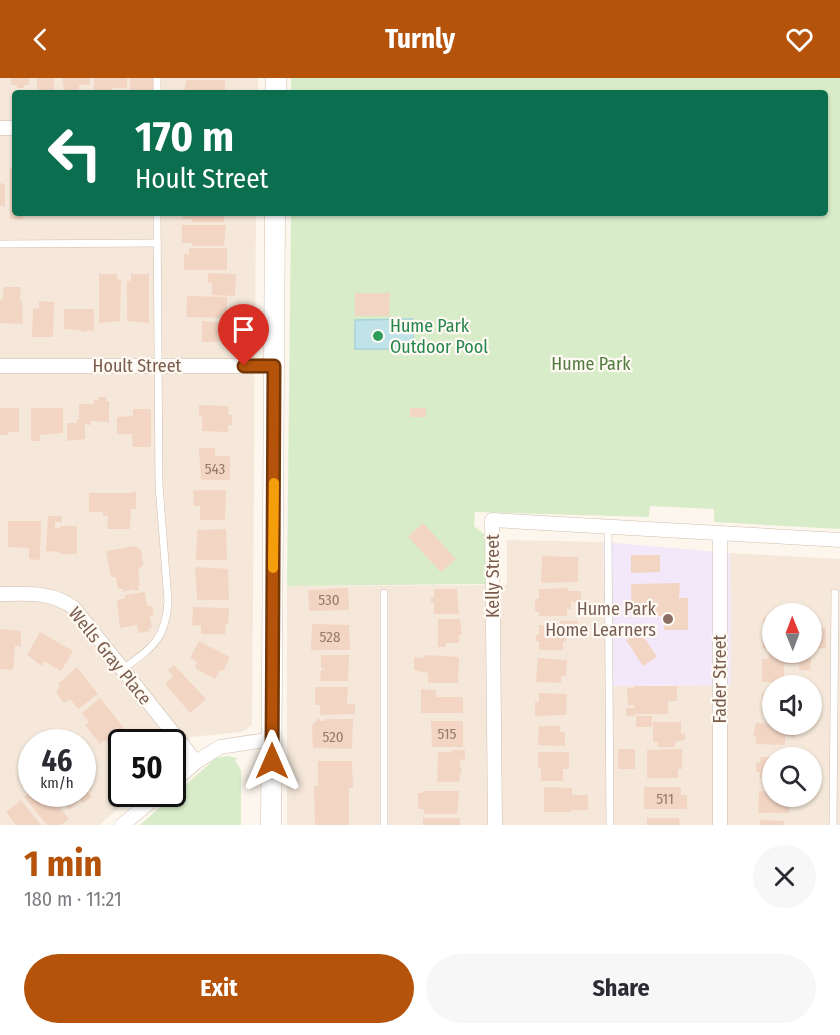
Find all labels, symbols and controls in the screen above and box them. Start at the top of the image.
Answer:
icon: back [24,23,57,56]
text: Turnly [385,23,455,55]
icon: heart [783,23,816,56]
text: 170 m [135,112,234,162]
icon: left [36,114,114,192]
text: Hoult Street [135,163,268,195]
pin [218,304,269,366]
icon: arrive [227,313,260,346]
place label: Hume Park Outdoor Pool [390,315,488,358]
marker: Hume Park Outdoor Pool [371,329,385,343]
park label: Hume Park [551,353,631,375]
street label: Hoult Street [93,355,182,377]
house number: 543 [205,460,226,478]
street label: Kelly Street [482,534,504,618]
house number: 530 [318,591,340,609]
place label: Hume Park Home Learners [545,598,657,641]
street label: Wells Gray Place [64,603,156,709]
north arrow [762,603,822,663]
map controls [762,603,822,807]
marker: Hume Park Home Learners [661,612,675,626]
house number: 528 [320,628,340,646]
street label: Fader Street [709,634,731,723]
button: sound [762,675,822,735]
house number: 515 [438,725,457,743]
house number: 520 [322,728,344,746]
speed limit sign: 50 [108,729,186,807]
position arrow [240,729,304,793]
text: 46 [41,743,73,779]
button: search [762,747,822,807]
text: km/h [40,774,74,792]
house number: 511 [656,790,674,808]
text: 1 min [24,842,102,886]
button: close [753,845,816,908]
text: 180 m · 11:21 [24,887,122,911]
button: Exit [24,954,414,1023]
button: Share [426,954,816,1023]

